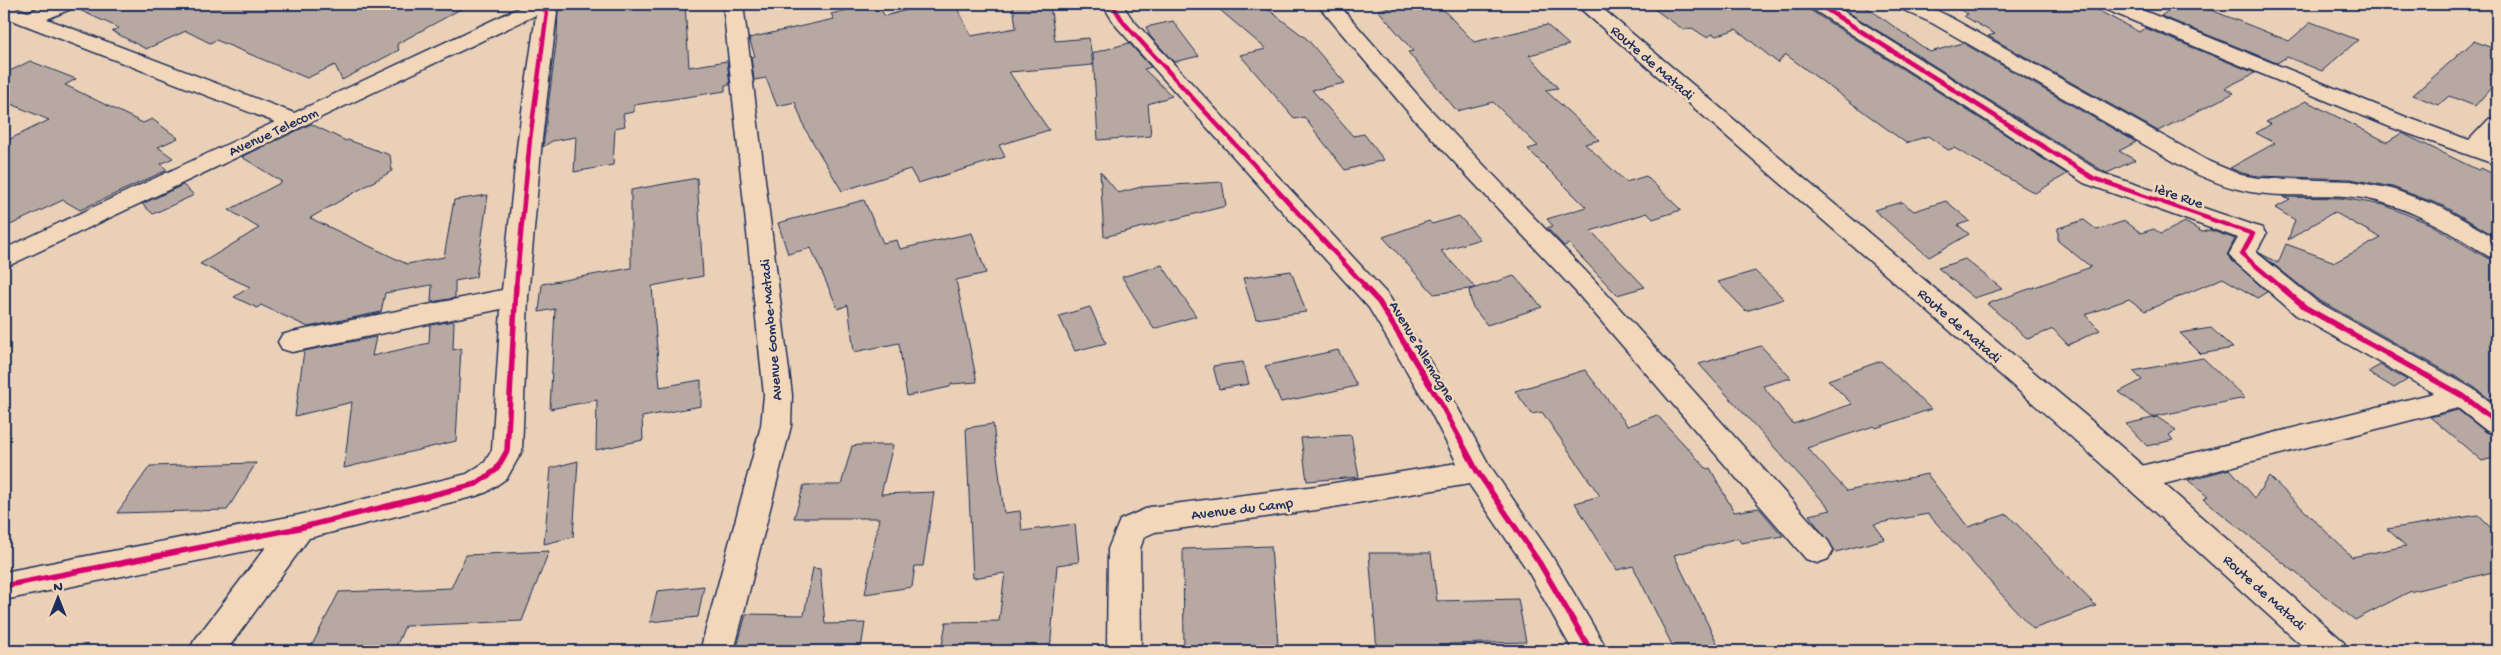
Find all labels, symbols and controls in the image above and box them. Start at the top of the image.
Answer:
street label: Route de Matadi [1606,22,1697,105]
street label: Avenue Telecom [226,104,322,161]
street label: Ière Rue [2152,180,2205,214]
street label: Avenue Gombe-Matadi [757,258,787,401]
street label: Route de Matadi [1913,285,2004,368]
street label: Avenue Allemagne [1384,298,1459,406]
street label: Avenue du Camp [1190,495,1295,525]
street label: Route de Matadi [2218,552,2309,635]
north arrow [32,572,82,622]
text: N [53,579,63,596]

